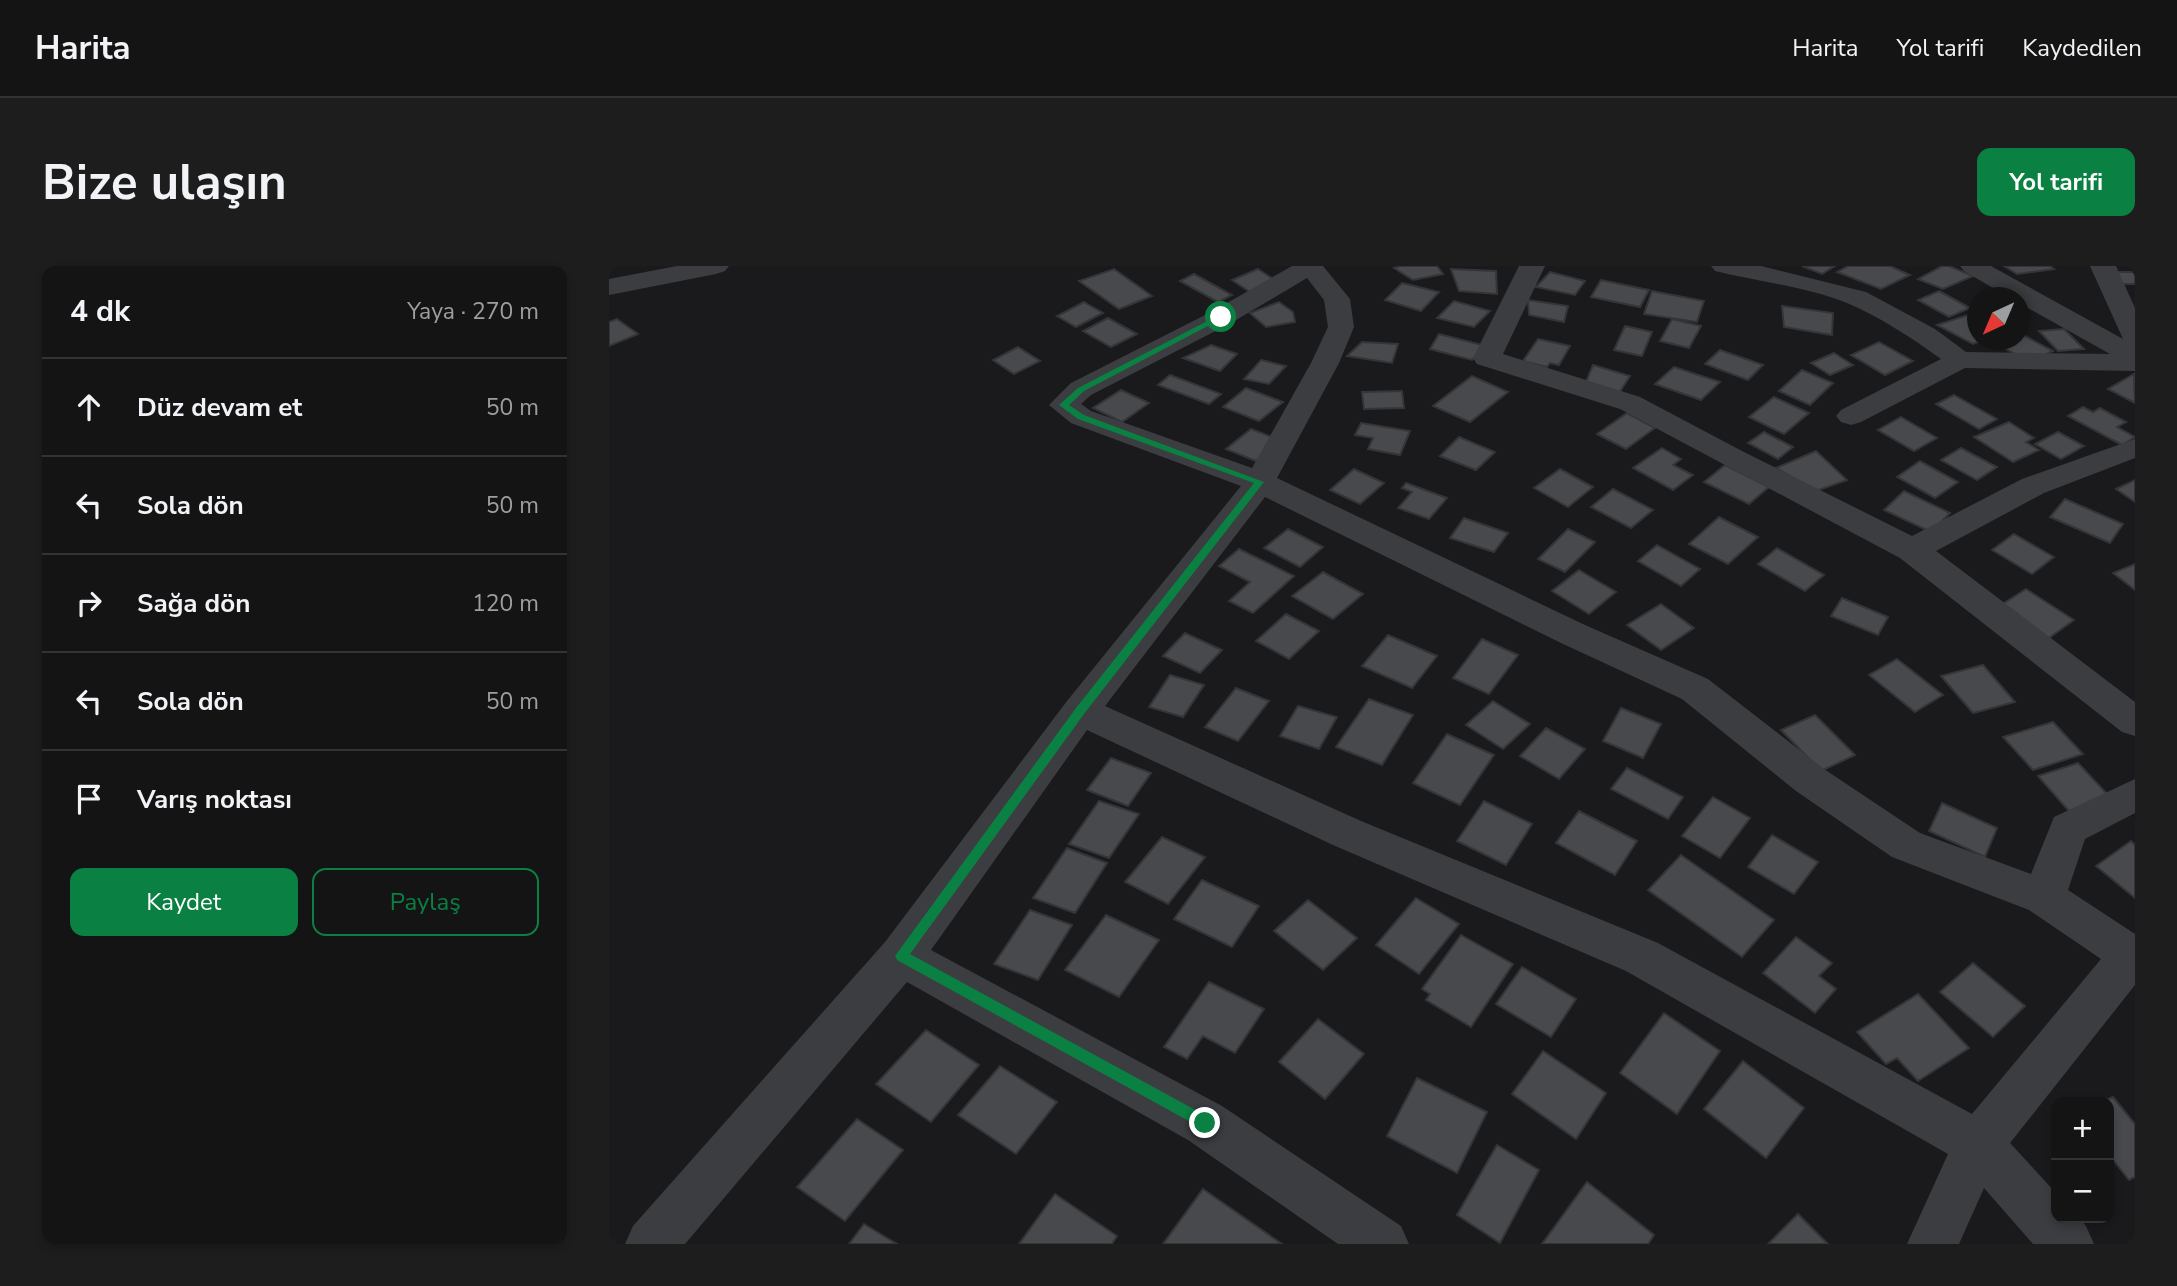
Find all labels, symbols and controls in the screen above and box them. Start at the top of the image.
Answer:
text: Harita [35,26,131,71]
text: Harita [1792,32,1858,64]
text: Yol tarifi [1896,32,1984,64]
text: Kaydedilen [2022,32,2142,64]
button: Yol tarifi [1977,148,2135,216]
text: Bize ulaşın [42,149,287,216]
north arrow [1967,287,2030,350]
text: 4 dk [70,291,130,332]
text: Yaya · 270 m [407,296,539,327]
route start [1205,301,1236,332]
icon: ahead [70,388,108,426]
text: Düz devam et [137,390,302,425]
text: 50 m [486,392,539,423]
icon: left [70,486,108,524]
text: Sola dön [137,488,244,523]
text: 50 m [486,490,539,521]
icon: right [70,584,108,622]
text: Sağa dön [137,586,250,621]
text: 120 m [472,588,539,619]
icon: left [70,682,108,720]
text: Sola dön [137,684,244,719]
text: 50 m [486,686,539,717]
icon: arrive [70,780,108,818]
text: Varış noktası [137,782,292,817]
button: Kaydet [70,868,298,936]
button: Paylaş [312,868,539,936]
map controls [2051,1097,2114,1223]
button: + [2051,1097,2114,1160]
route end [1189,1107,1220,1138]
button: − [2051,1160,2114,1223]

